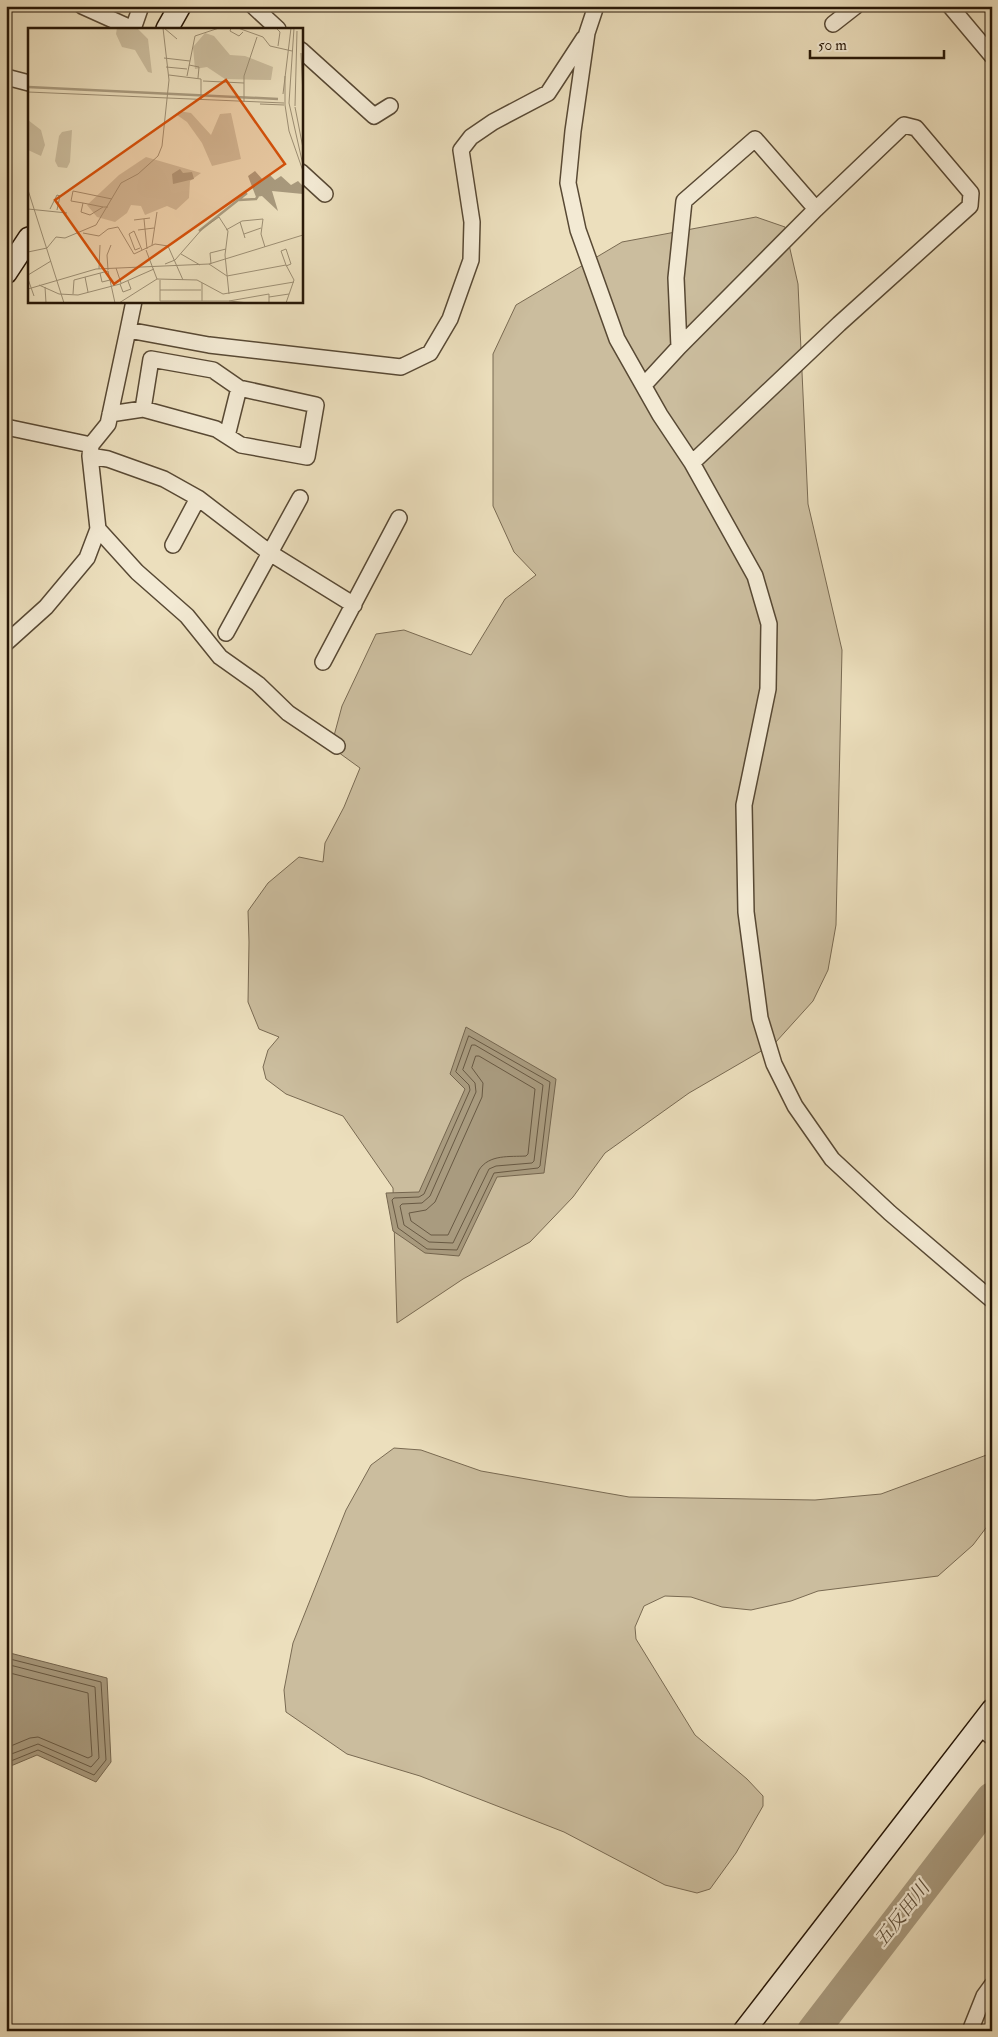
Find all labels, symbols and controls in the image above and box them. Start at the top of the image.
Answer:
inset map [28,28,302,302]
scale bar [810,28,944,60]
text: 50 m [818,36,847,55]
water label: 五反田川 [869,1875,936,1951]

